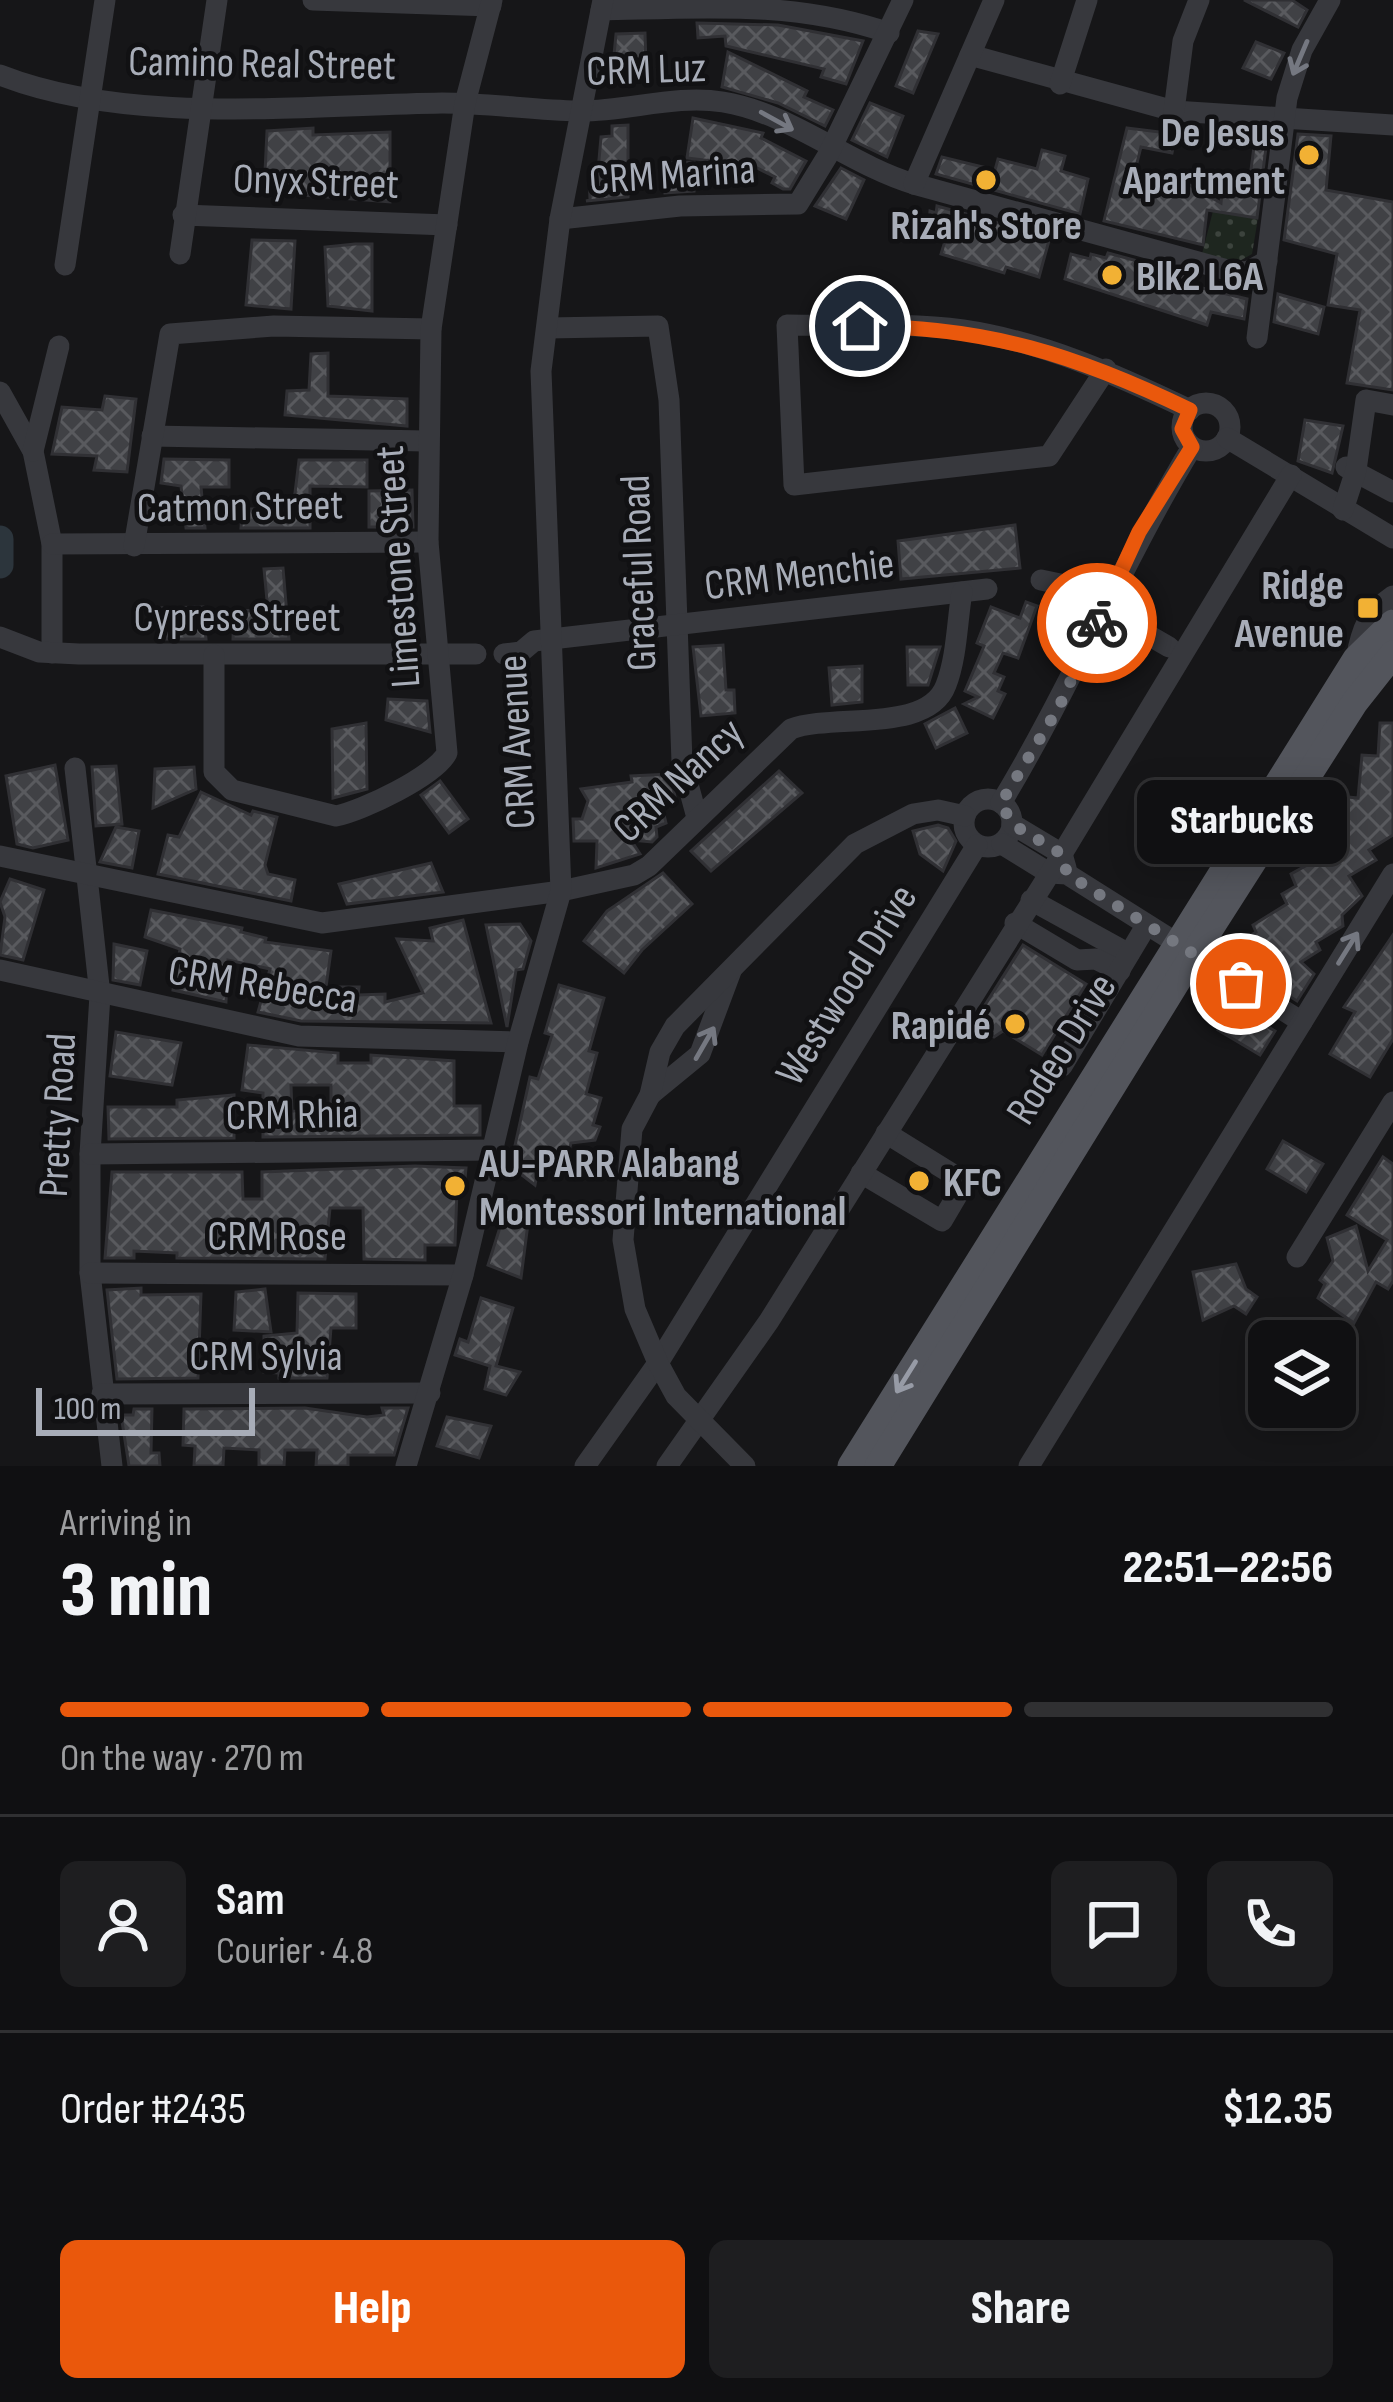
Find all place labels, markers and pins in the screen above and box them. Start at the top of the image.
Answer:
place label: De Jesus Apartment [1122,108,1285,207]
marker: De Jesus Apartment [1296,142,1322,168]
marker: Rizah's Store [973,167,999,193]
place label: Rizah's Store [890,201,1082,252]
place label: Blk2 L6A [1136,252,1264,303]
marker: Blk2 L6A [1099,262,1125,288]
pin [809,275,911,377]
place label: Ridge Avenue [1234,561,1344,660]
marker: Ridge Avenue [1355,595,1381,621]
callout: Starbucks [1136,780,1346,864]
pin [1190,933,1292,1035]
place label: Rapidé [891,1001,991,1052]
marker: Rapidé [1002,1011,1028,1037]
place label: AU-PARR Alabang Montessori International [478,1139,846,1238]
place label: KFC [943,1158,1002,1209]
marker: KFC [906,1168,932,1194]
marker: AU-PARR Alabang Montessori International [442,1173,468,1199]

